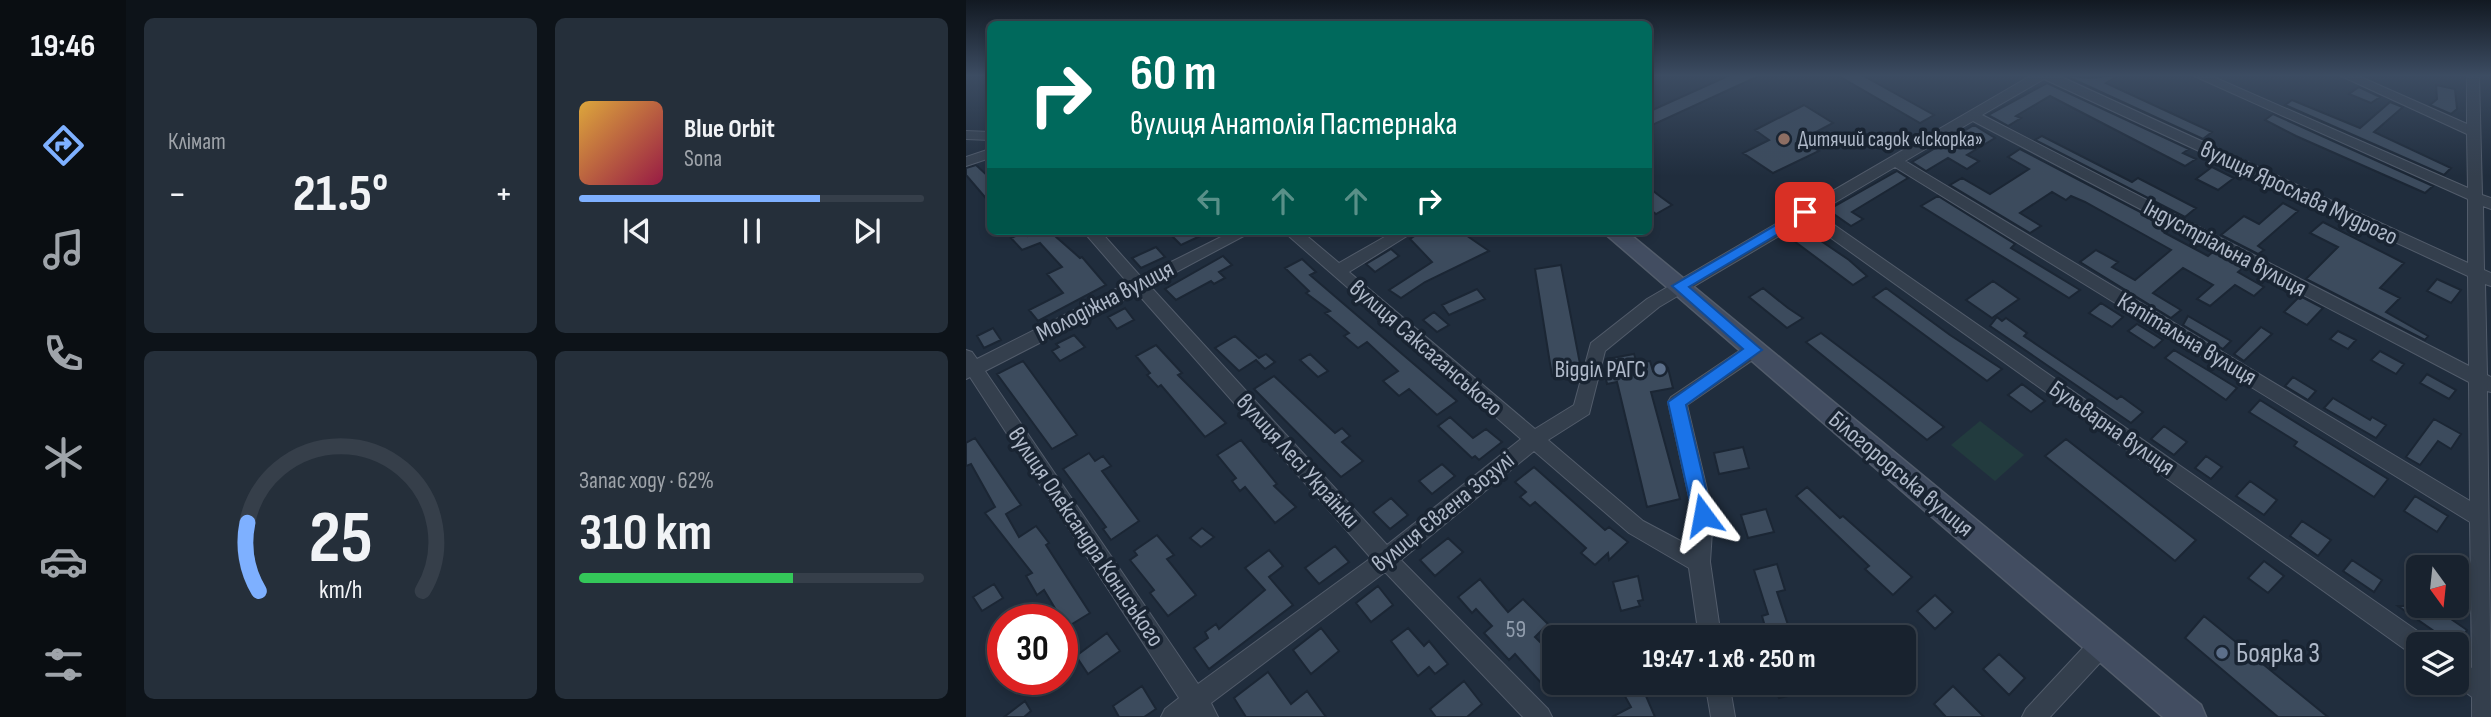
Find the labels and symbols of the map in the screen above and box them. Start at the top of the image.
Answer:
place label: Дитячий садок «Іскорка» [1798,127,1983,152]
marker: Дитячий садок «Іскорка» [1776,131,1792,147]
street label: вулиця Ярослава Мудрого [2196,135,2402,251]
pin [1775,182,1835,242]
street label: Індустріальна вулиця [2139,193,2311,303]
street label: Молодіжна вулиця [1032,254,1178,348]
street label: вулиця Саксаганського [1343,274,1509,422]
street label: Капітальна вулиця [2112,286,2262,392]
place label: Відділ РАГС [1554,355,1646,384]
marker: Відділ РАГС [1652,361,1668,377]
street label: Бульварна вулиця [2044,374,2180,482]
street label: вулиця Лесі Українки [1230,388,1366,534]
street label: Білогородська вулиця [1823,405,1979,543]
street label: вулиця Олександра Кониського [1002,422,1170,652]
street label: вулиця Євгена Зозулі [1366,446,1520,578]
position arrow [1666,478,1740,552]
north arrow [2406,555,2469,618]
speed limit sign: 30 [987,604,1078,695]
house number: 59 [1506,615,1526,644]
place label: Боярка 3 [2236,637,2320,670]
marker: Боярка 3 [2214,645,2230,661]

